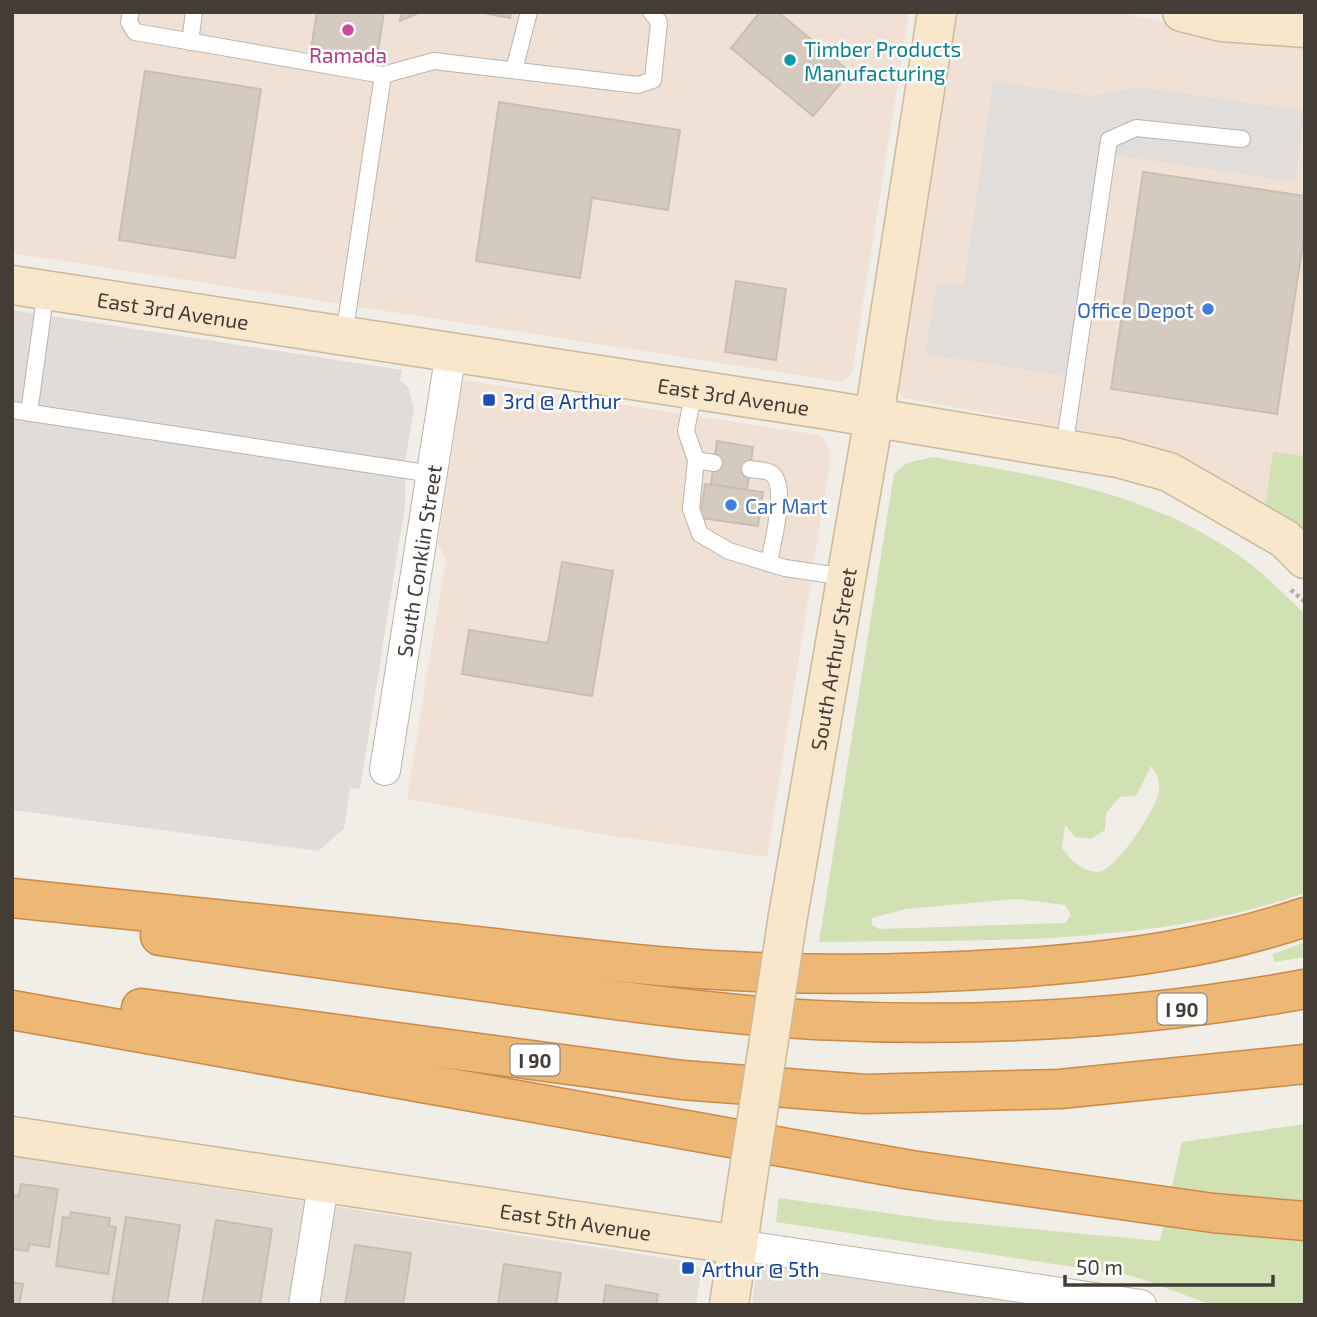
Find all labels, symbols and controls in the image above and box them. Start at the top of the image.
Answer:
marker: Ramada [340,22,356,38]
place label: Timber Products Manufacturing [804,36,961,85]
place label: Ramada [309,42,387,67]
marker: Timber Products Manufacturing [782,52,798,68]
street label: East 3rd Avenue [95,286,251,334]
place label: Office Depot [1077,297,1194,322]
marker: Office Depot [1200,301,1216,317]
street label: East 3rd Avenue [656,372,811,419]
place label: 3rd @ Arthur [503,388,622,413]
marker: 3rd @ Arthur [481,392,497,408]
street label: South Conklin Street [391,463,446,658]
place label: Car Mart [745,493,828,518]
marker: Car Mart [723,497,739,513]
street label: South Arthur Street [804,566,860,752]
road number: I 90 [1158,993,1206,1024]
road number: I 90 [510,1044,560,1076]
street label: East 5th Avenue [498,1197,653,1244]
scale bar [1065,1244,1273,1288]
text: 50 m [1076,1254,1123,1279]
place label: Arthur @ 5th [702,1256,820,1281]
marker: Arthur @ 5th [680,1260,696,1276]

